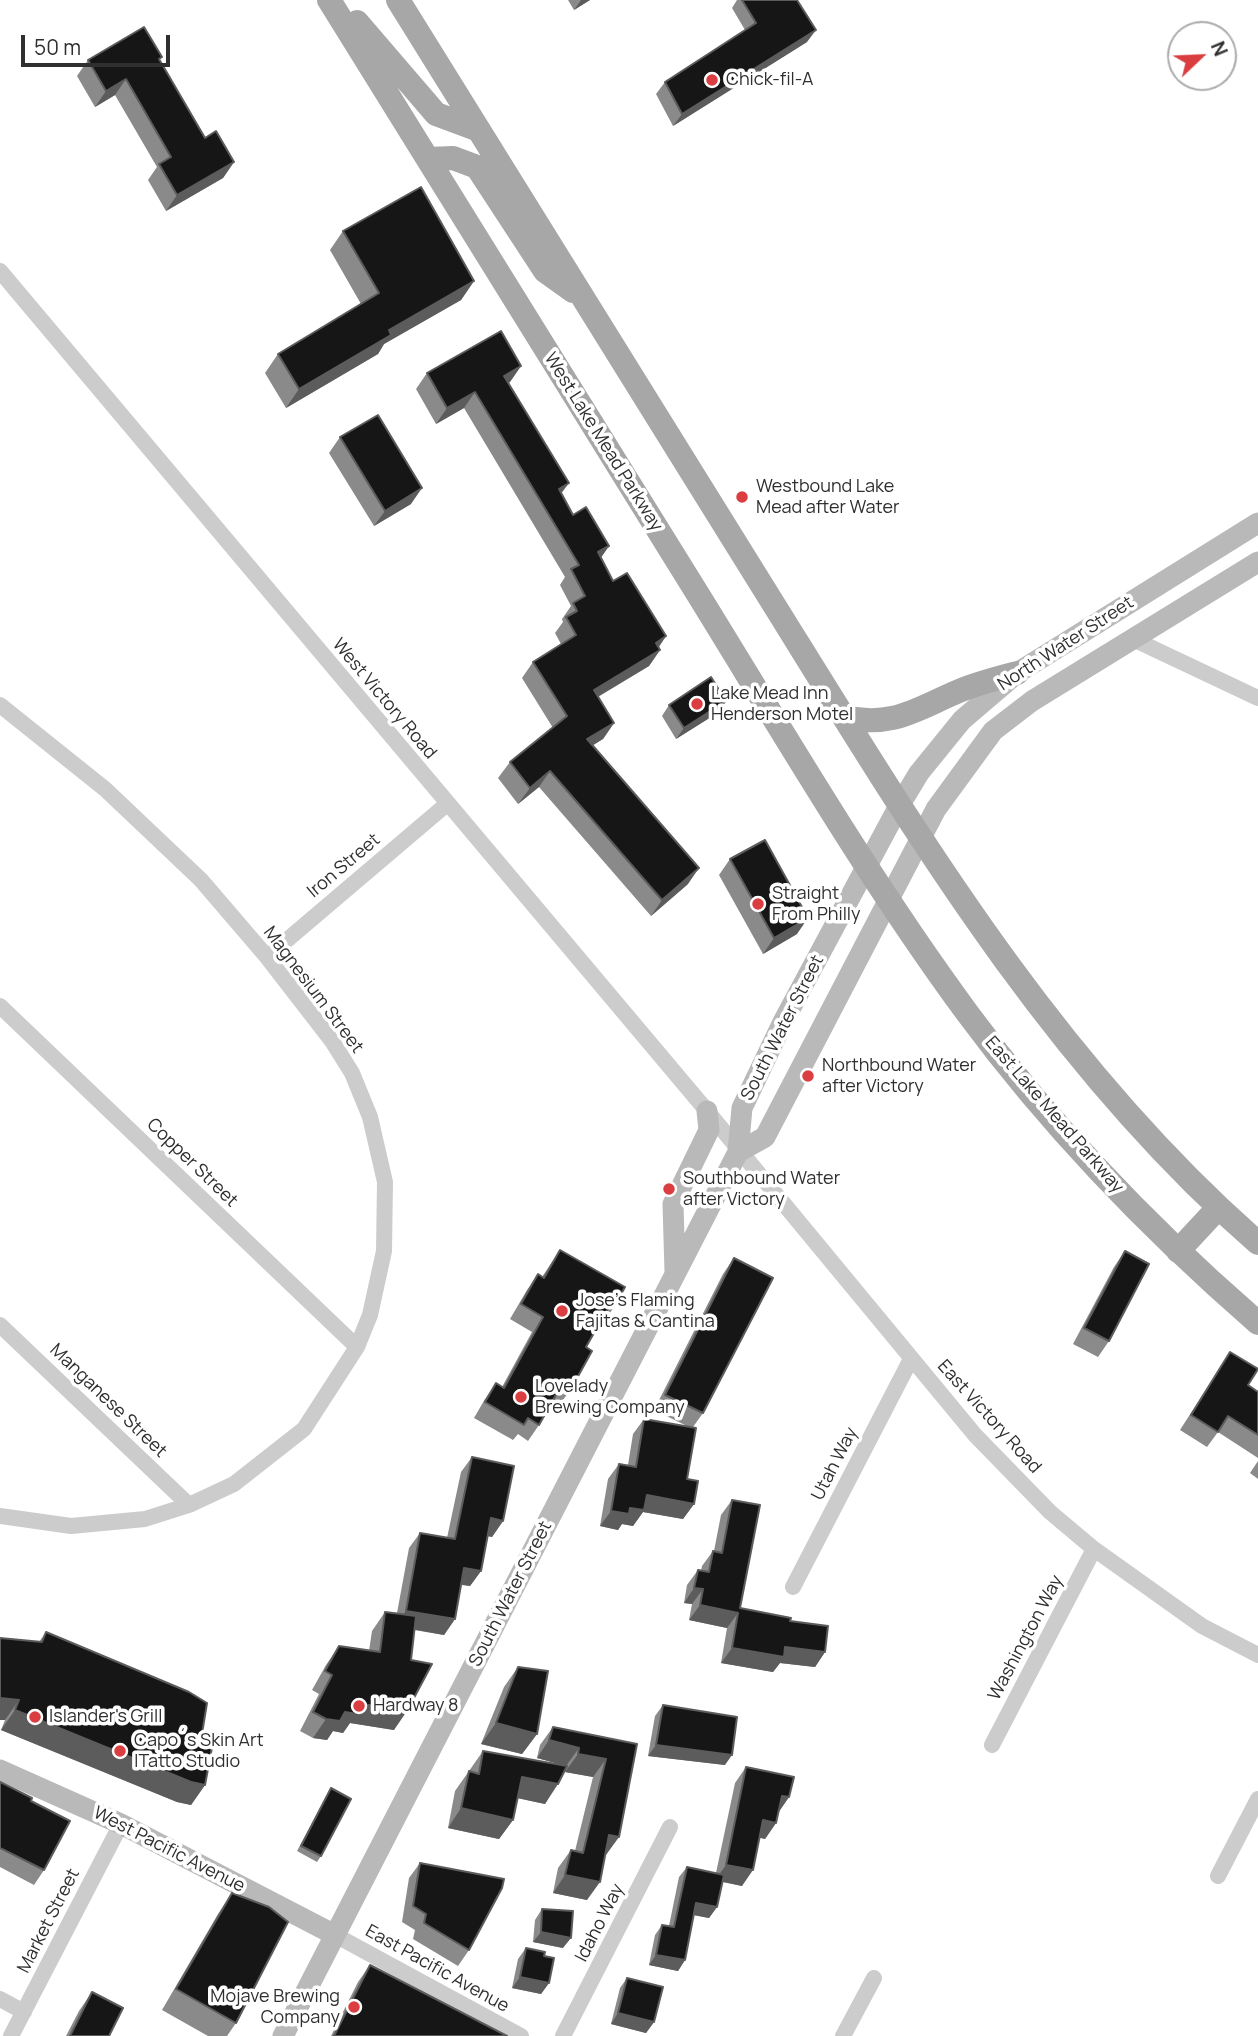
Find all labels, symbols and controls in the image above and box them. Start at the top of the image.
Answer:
scale bar [24,21,173,65]
north arrow [1167,21,1237,91]
text: 50 m [34,33,81,61]
text: N [1205,37,1234,60]
place label: Chick-fil-A [726,69,813,91]
marker: Chick-fil-A [704,72,720,88]
street label: West Lake Mead Parkway [539,349,667,535]
place label: Westbound Lake Mead after Water [756,476,899,518]
marker: Westbound Lake Mead after Water [734,489,750,505]
street label: North Water Street [994,592,1138,696]
street label: West Victory Road [327,634,441,764]
place label: Lake Mead Inn Henderson Motel [711,683,853,726]
marker: Lake Mead Inn Henderson Motel [689,696,705,712]
street label: Iron Street [303,829,385,903]
place label: Straight From Philly [772,883,861,926]
marker: Straight From Philly [750,896,766,912]
street label: Magnesium Street [258,922,368,1058]
street label: South Water Street [737,952,829,1104]
street label: East Lake Mead Parkway [980,1032,1128,1198]
place label: Northbound Water after Victory [822,1055,976,1098]
marker: Northbound Water after Victory [800,1068,816,1084]
street label: Copper Street [142,1114,242,1212]
place label: Southbound Water after Victory [683,1168,840,1210]
marker: Southbound Water after Victory [661,1181,677,1197]
place label: Jose’s Flaming Fajitas & Cantina [576,1290,715,1332]
marker: Jose’s Flaming Fajitas & Cantina [554,1303,570,1319]
street label: Manganese Street [45,1340,171,1462]
street label: East Victory Road [933,1356,1045,1478]
place label: Lovelady Brewing Company [535,1376,685,1418]
marker: Lovelady Brewing Company [513,1389,529,1405]
street label: Utah Way [807,1424,863,1504]
street label: South Water Street [465,1518,557,1670]
street label: Washington Way [984,1572,1068,1704]
place label: Hardway 8 [373,1695,459,1717]
marker: Hardway 8 [351,1698,367,1714]
place label: Islander's Grill [49,1706,162,1728]
marker: Islander's Grill [27,1709,43,1725]
place label: Capo´s Skin Art |Tatto Studio [134,1730,264,1772]
marker: Capo´s Skin Art |Tatto Studio [112,1743,128,1759]
street label: West Pacific Avenue [90,1802,248,1898]
street label: Market Street [13,1865,85,1977]
street label: Idaho Way [571,1880,629,1966]
street label: East Pacific Avenue [361,1921,513,2017]
place label: Mojave Brewing Company [210,1986,340,2028]
marker: Mojave Brewing Company [346,1999,362,2015]

